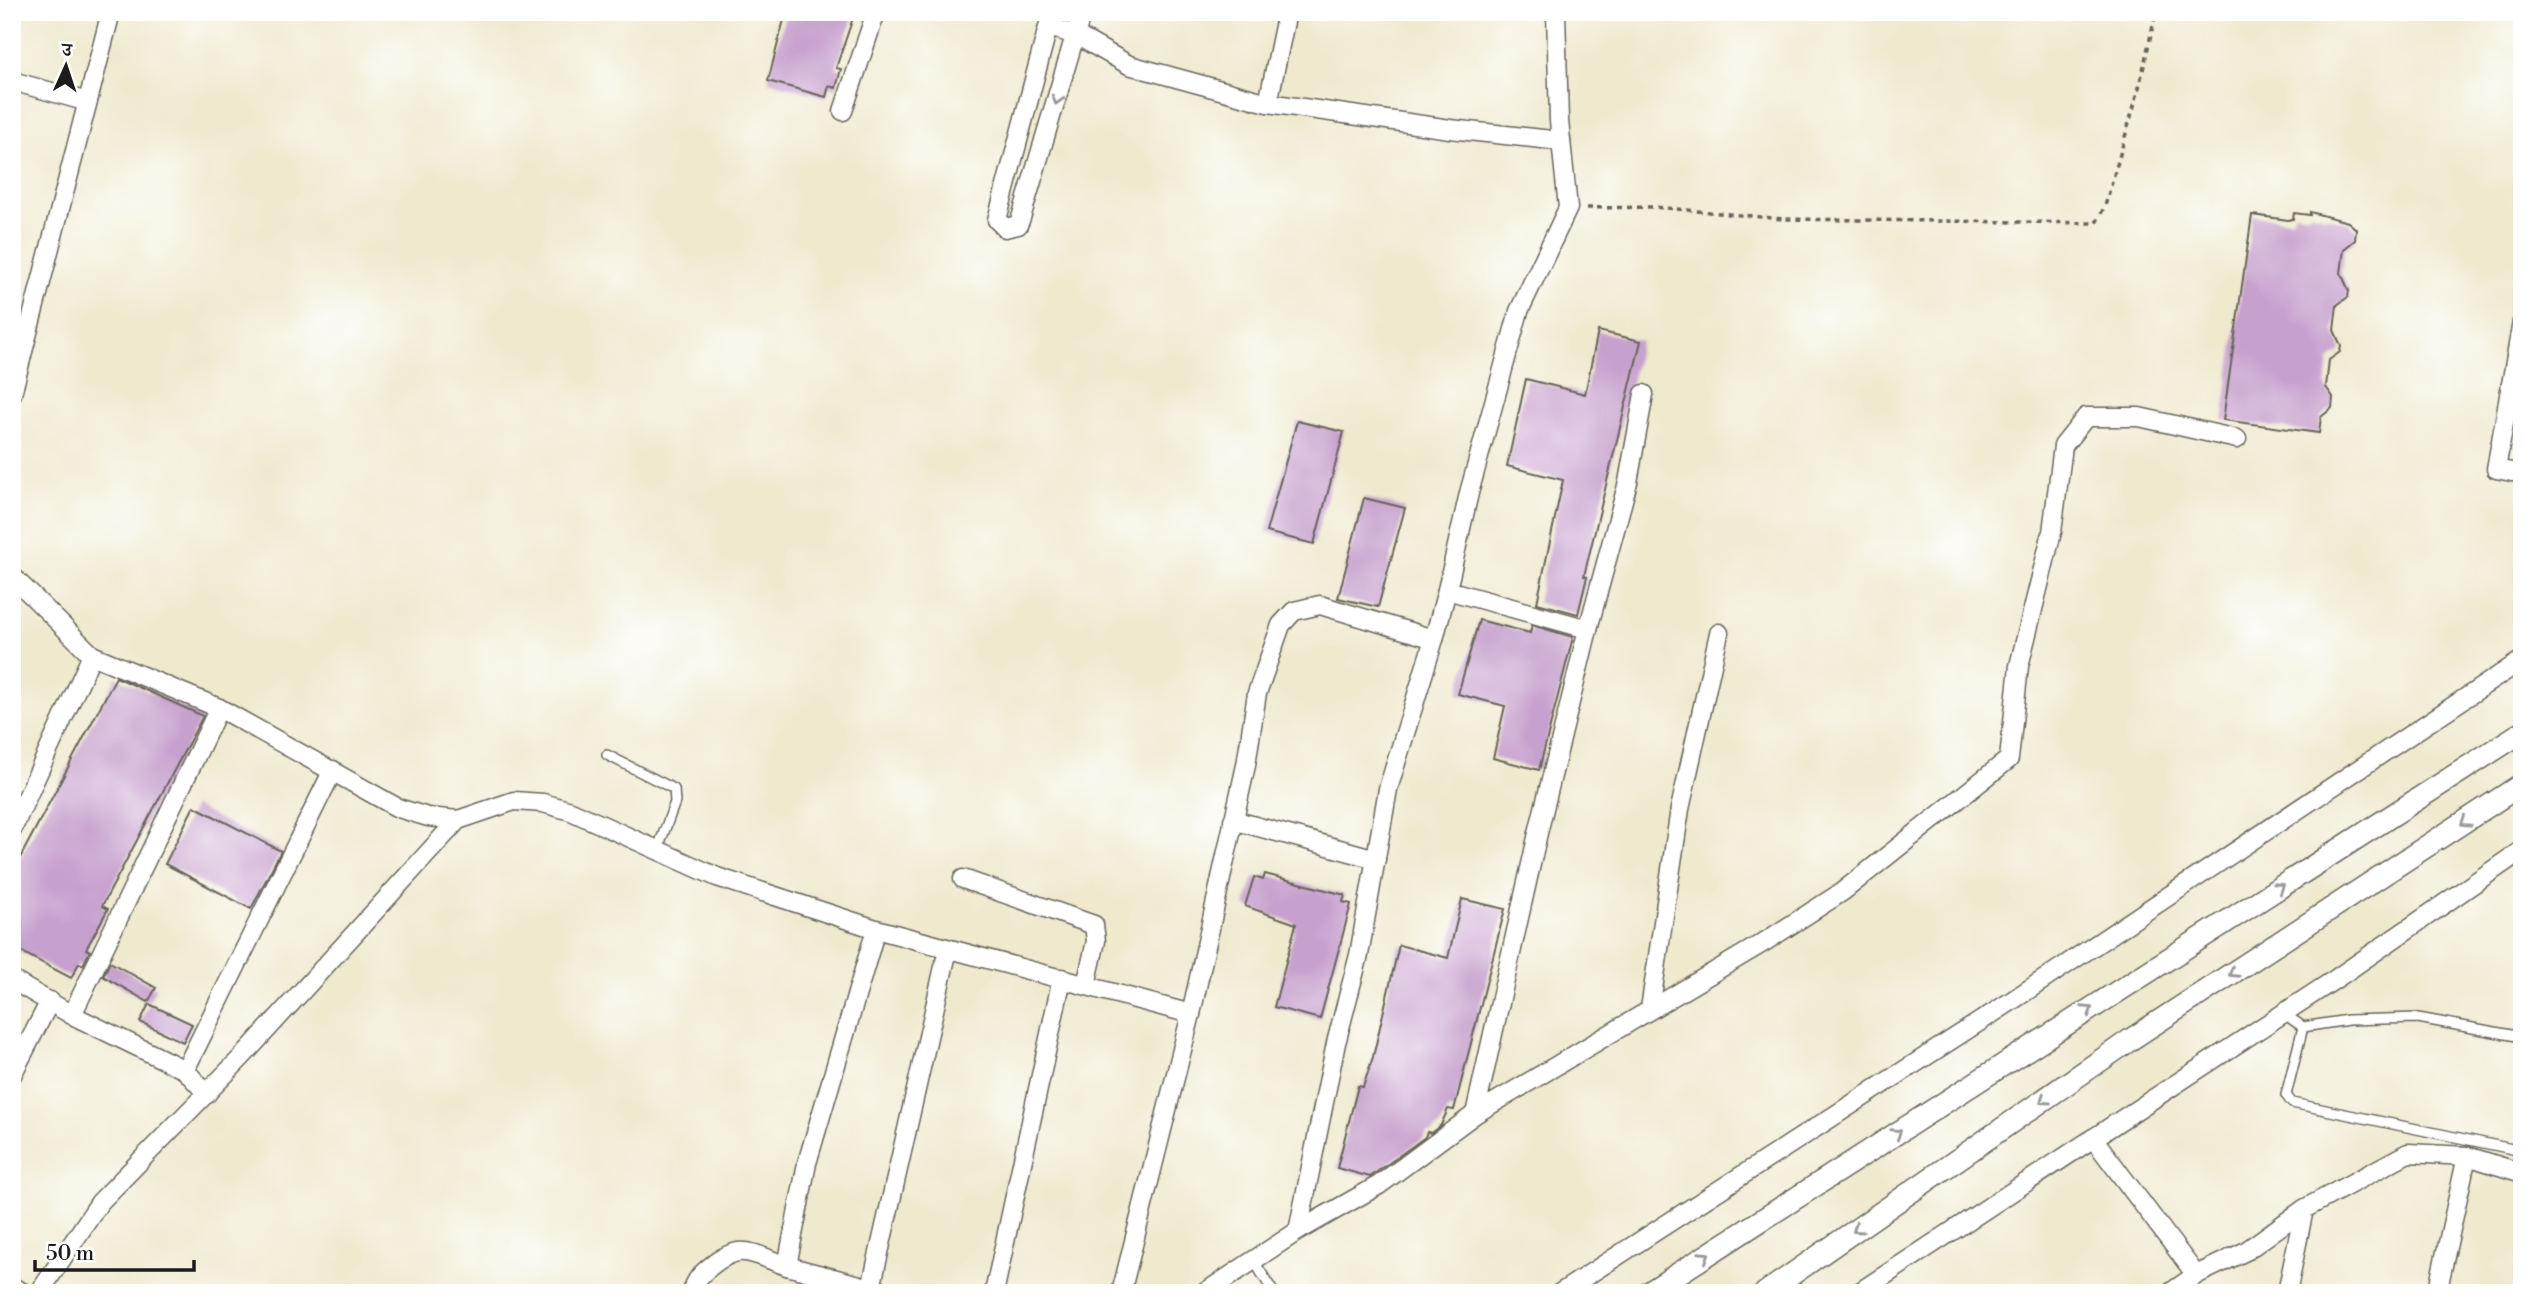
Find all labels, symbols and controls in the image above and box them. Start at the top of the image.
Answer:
north arrow [32,32,102,102]
text: उ [59,38,74,62]
one-way arrow [1050,94,1065,106]
one-way arrow [2459,813,2472,826]
one-way arrow [2272,883,2285,896]
one-way arrow [2228,965,2241,977]
one-way arrow [2081,1006,2094,1019]
one-way arrow [2039,1092,2052,1104]
one-way arrow [1889,1128,1902,1141]
one-way arrow [1852,1221,1865,1233]
scale bar [35,1228,194,1272]
text: 50 m [46,1241,94,1267]
one-way arrow [1698,1251,1711,1264]

